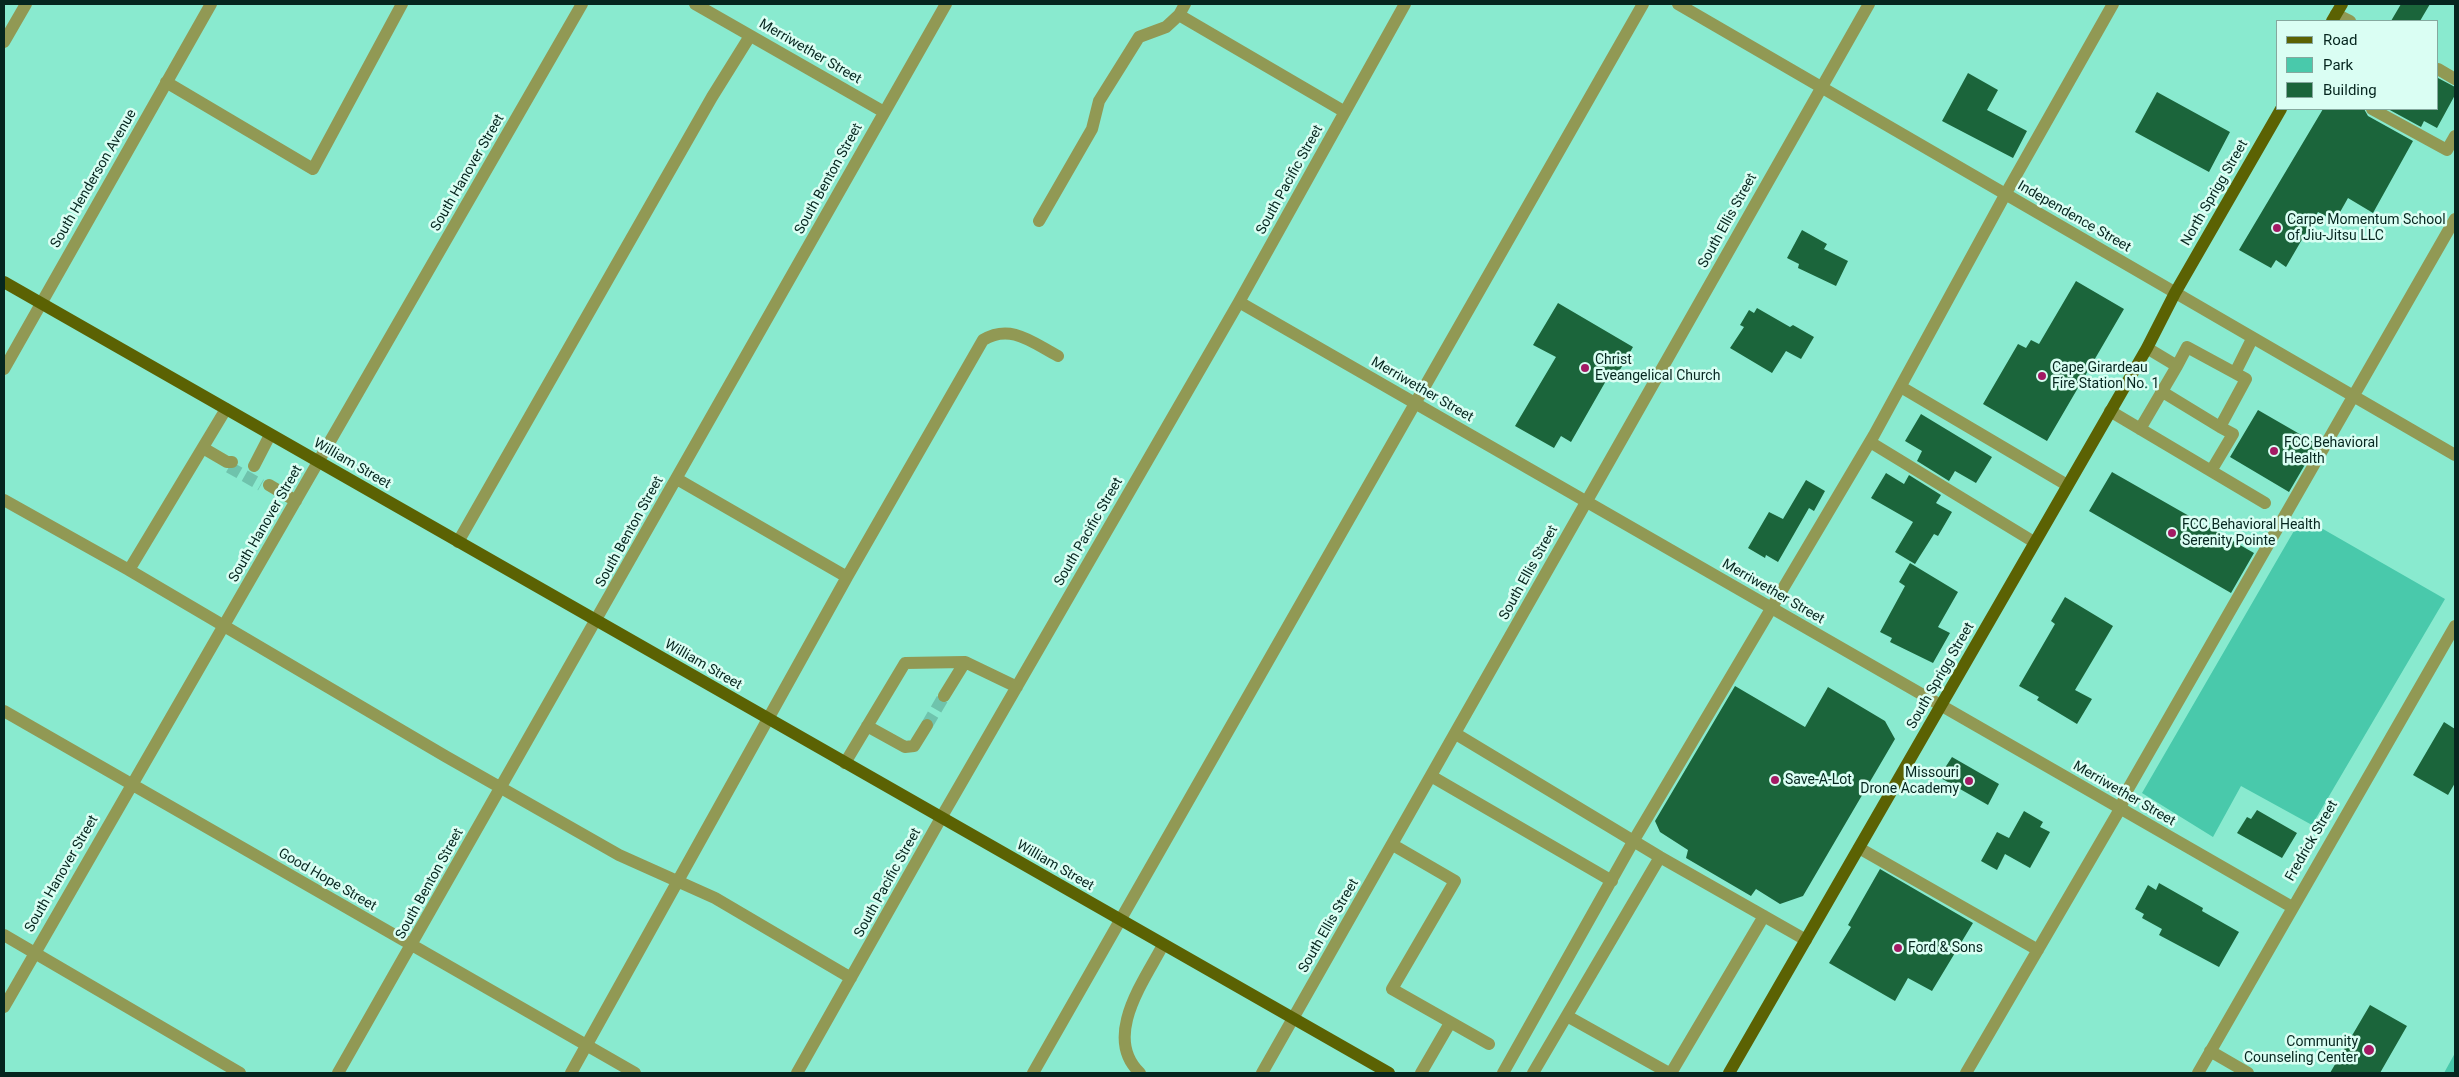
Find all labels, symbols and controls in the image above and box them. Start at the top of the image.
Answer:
street label: Merriwether Street [756,16,864,88]
legend [2276,20,2439,110]
text: Road [2323,31,2357,49]
text: Park [2323,56,2353,74]
text: Building [2323,81,2377,99]
street label: South Henderson Avenue [47,107,141,251]
street label: South Hanover Street [428,112,508,234]
street label: South Benton Street [792,121,866,237]
street label: South Pacific Street [1253,122,1327,238]
street label: North Sprigg Street [2178,137,2252,249]
street label: South Ellis Street [1695,171,1761,271]
street label: Independence Street [2014,178,2134,256]
place label: Carpe Momentum School of Jiu-Jitsu LLC [2287,212,2446,244]
marker: Carpe Momentum School of Jiu-Jitsu LLC [2271,222,2283,234]
place label: Christ Eveangelical Church [1595,352,1720,384]
street label: Merriwether Street [1368,354,1476,426]
place label: Cape Girardeau Fire Station No. 1 [2052,360,2159,392]
marker: Christ Eveangelical Church [1579,362,1591,374]
marker: Cape Girardeau Fire Station No. 1 [2036,370,2048,382]
street label: William Street [310,435,394,493]
place label: FCC Behavioral Health [2284,435,2378,468]
marker: FCC Behavioral Health [2268,445,2280,457]
street label: South Hanover Street [226,463,306,585]
street label: South Benton Street [593,474,667,590]
street label: South Pacific Street [1051,475,1127,589]
place label: FCC Behavioral Health Serenity Pointe [2182,517,2321,550]
street label: South Ellis Street [1496,523,1562,623]
marker: FCC Behavioral Health Serenity Pointe [2166,527,2178,539]
street label: Merriwether Street [1719,556,1827,628]
street label: South Sprigg Street [1904,620,1978,732]
street label: William Street [661,636,745,694]
street label: Merriwether Street [2070,758,2178,830]
place label: Missouri Drone Academy [1860,765,1959,798]
place label: Save-A-Lot [1785,772,1852,788]
marker: Save-A-Lot [1769,774,1781,786]
marker: Missouri Drone Academy [1963,775,1975,787]
street label: Fredrick Street [2282,798,2342,884]
street label: South Hanover Street [22,813,102,935]
street label: South Pacific Street [851,825,925,941]
street label: South Benton Street [393,826,467,942]
street label: William Street [1013,837,1097,895]
street label: Good Hope Street [275,845,379,915]
street label: South Ellis Street [1295,876,1363,976]
place label: Ford & Sons [1908,940,1983,956]
marker: Ford & Sons [1892,942,1904,954]
place label: Community Counseling Center [2244,1034,2358,1066]
marker: Community Counseling Center [2362,1043,2376,1057]

